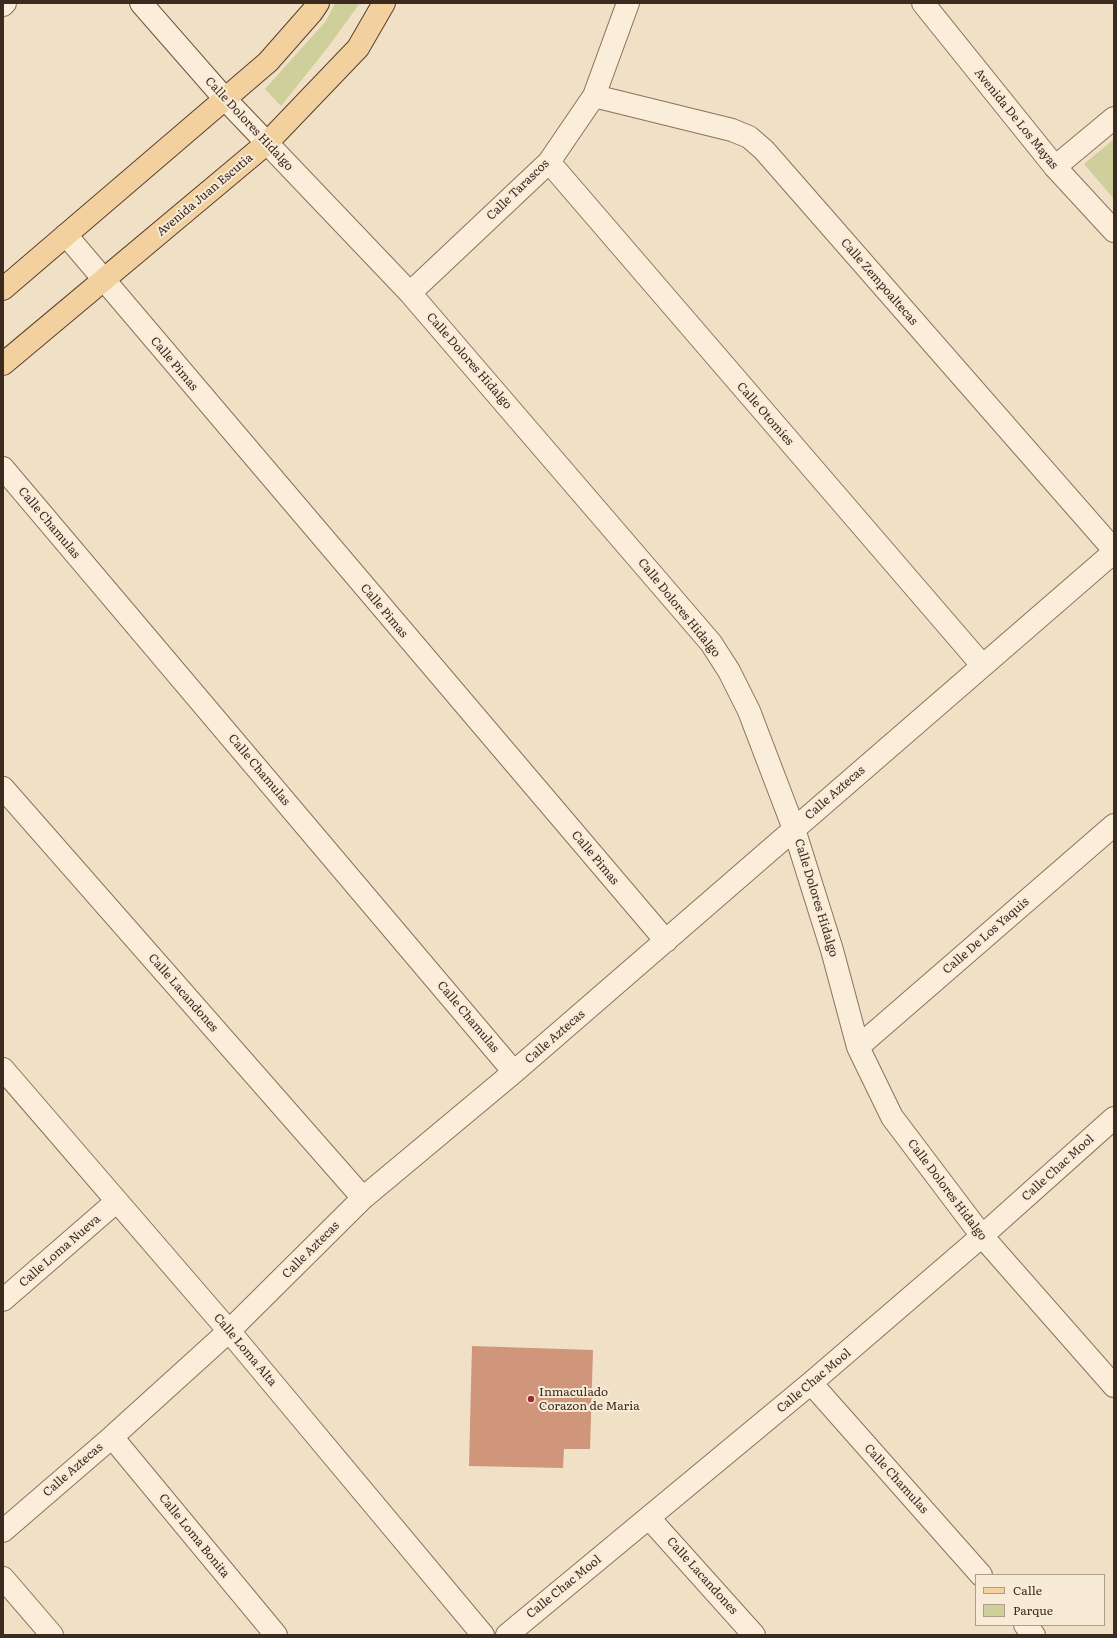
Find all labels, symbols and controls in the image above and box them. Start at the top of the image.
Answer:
street label: Avenida De Los Mayas [971,66,1061,172]
street label: Calle Dolores Hidalgo [202,74,296,174]
street label: Avenida Juan Escutia [154,151,256,239]
street label: Calle Tarascos [484,157,552,223]
street label: Calle Zempoaltecas [837,236,921,328]
street label: Calle Dolores Hidalgo [423,310,515,412]
street label: Calle Pimas [147,334,201,394]
street label: Calle Otomíes [734,379,796,449]
street label: Calle Chamulas [15,484,83,562]
street label: Calle Dolores Hidalgo [635,556,723,660]
street label: Calle Pimas [357,581,411,641]
street label: Calle Chamulas [225,731,293,809]
street label: Calle Aztecas [802,763,868,823]
street label: Calle Pimas [568,828,622,888]
street label: Calle Dolores Hidalgo [791,837,841,959]
street label: Calle De Los Yaquis [940,895,1032,977]
street label: Calle Lacandones [145,951,221,1035]
street label: Calle Chamulas [434,978,502,1056]
street label: Calle Aztecas [522,1007,588,1067]
street label: Calle Chac Mool [1019,1132,1097,1204]
street label: Calle Dolores Hidalgo [904,1137,990,1243]
street label: Calle Loma Nueva [16,1212,104,1290]
street label: Calle Aztecas [280,1219,342,1281]
street label: Calle Loma Alta [210,1311,280,1389]
street label: Calle Chac Mool [774,1346,854,1416]
place label: Inmaculado Corazon de Maria [539,1385,640,1413]
marker: Inmaculado Corazon de Maria [526,1394,536,1404]
street label: Calle Aztecas [40,1440,106,1500]
street label: Calle Chamulas [861,1441,931,1517]
street label: Calle Loma Bonita [156,1491,232,1581]
street label: Calle Lacandones [664,1534,740,1618]
street label: Calle Chac Mool [524,1552,604,1622]
legend [975,1574,1105,1626]
text: Calle [1013,1581,1042,1599]
text: Parque [1013,1601,1053,1619]

